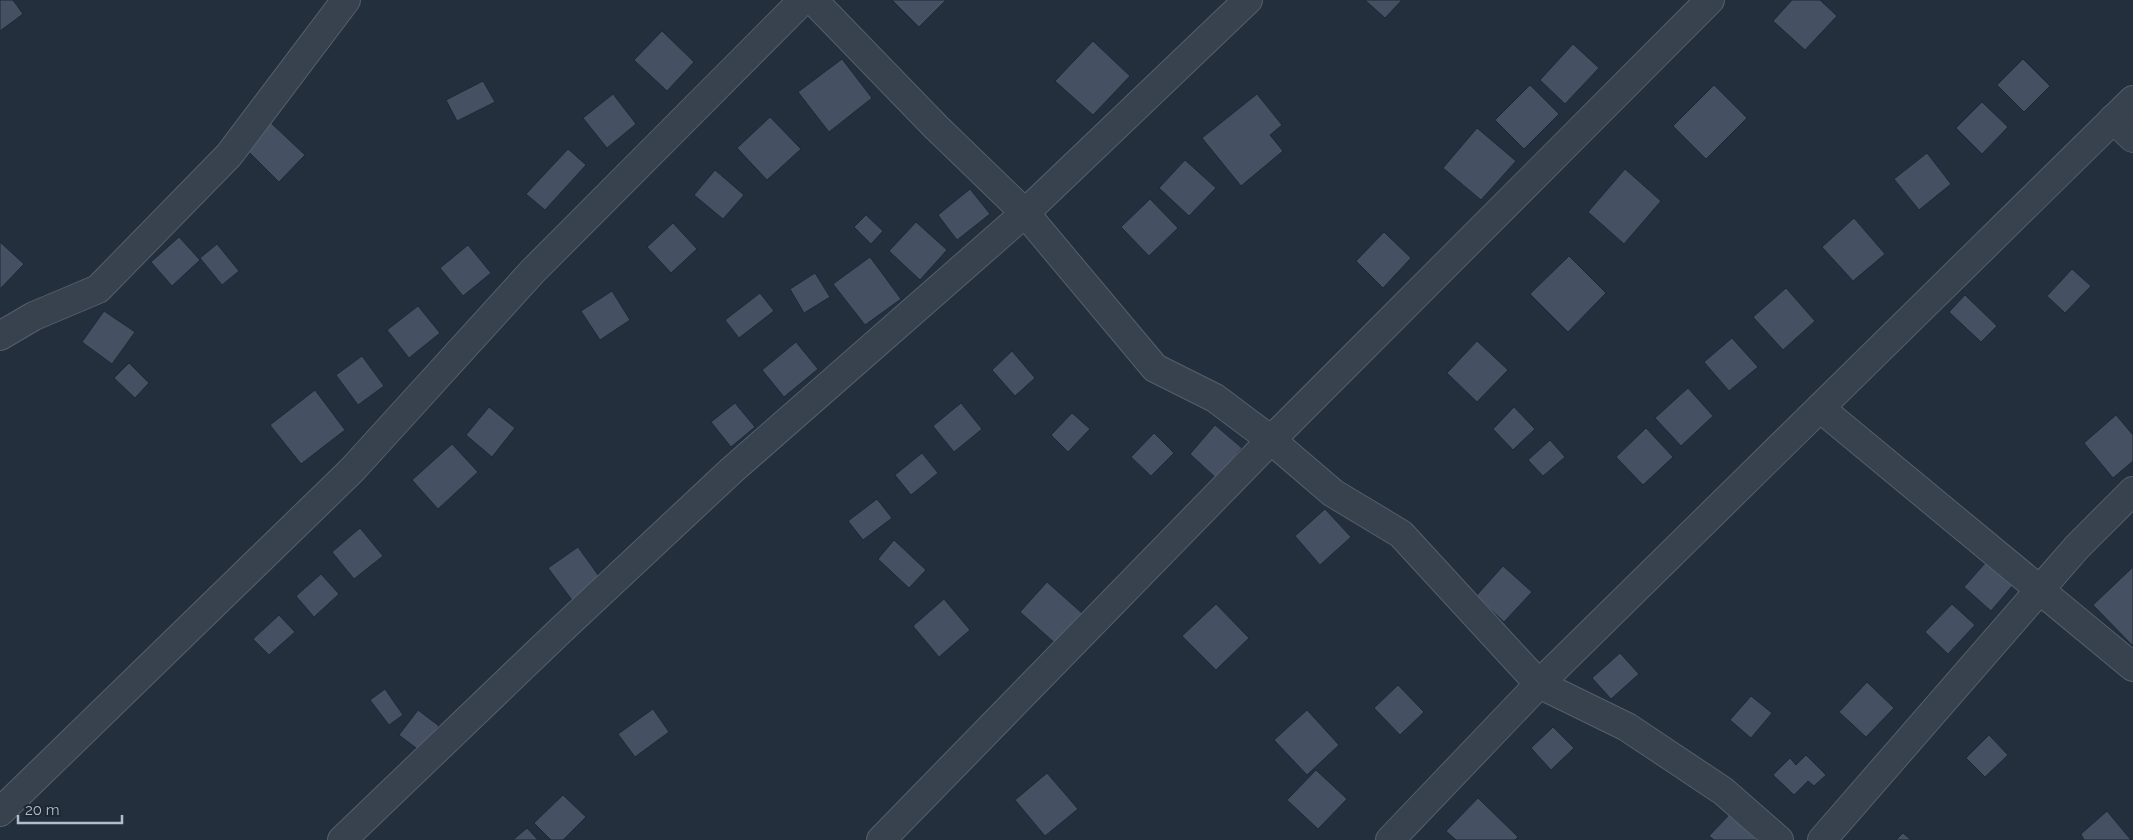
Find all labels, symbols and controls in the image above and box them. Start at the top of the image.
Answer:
scale bar [18,792,121,824]
text: 20 m [25,801,60,819]

